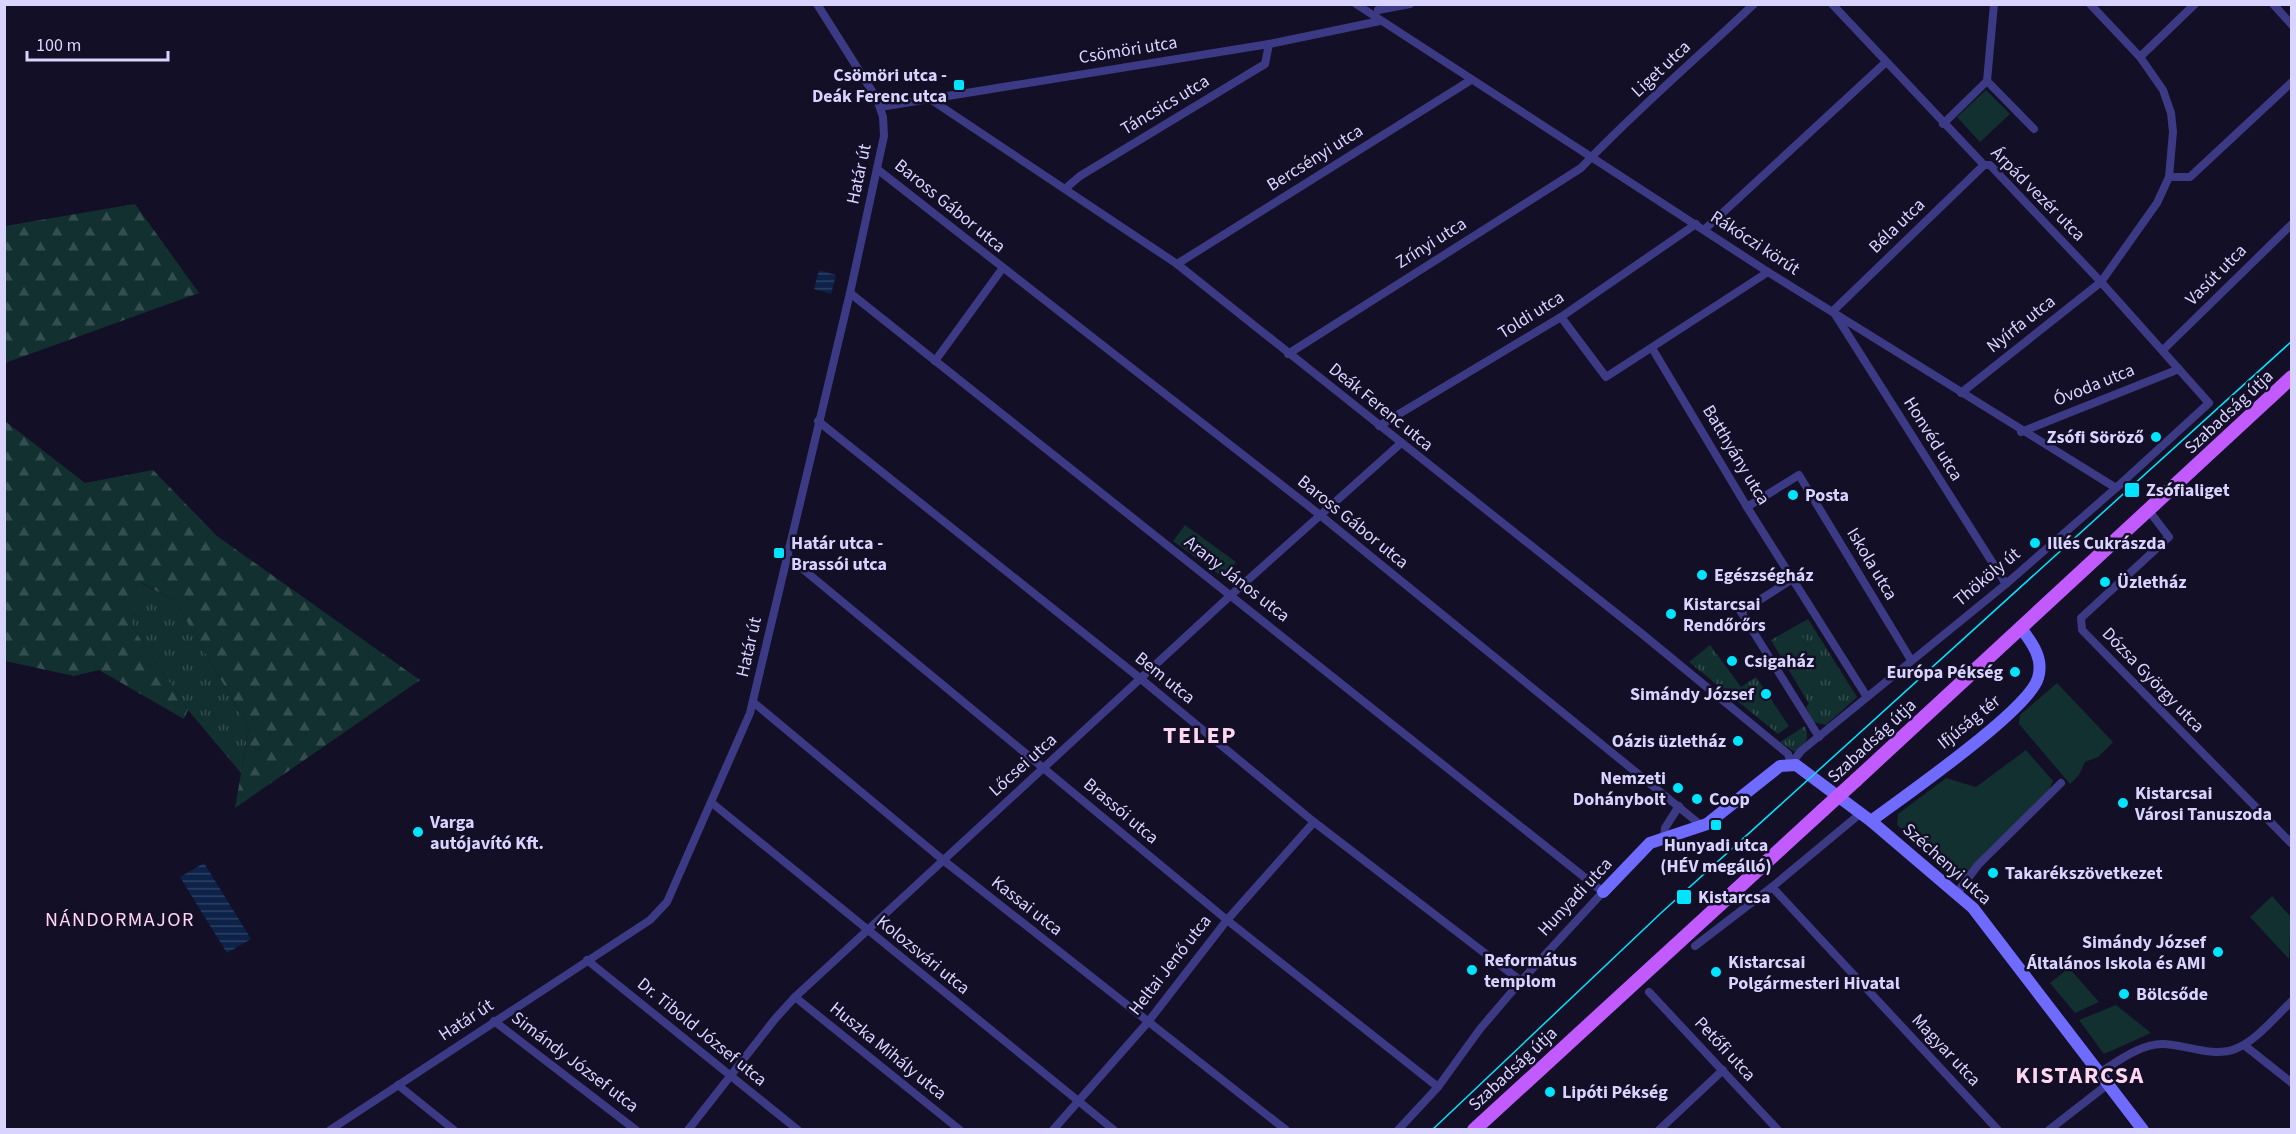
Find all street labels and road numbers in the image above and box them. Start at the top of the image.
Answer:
street label: Csömöri utca [1077,30,1179,70]
street label: Liget utca [1626,35,1696,103]
street label: Táncsics utca [1116,69,1214,141]
street label: Bercsényi utca [1262,118,1368,198]
street label: Árpád vezér utca [1985,141,2091,247]
street label: Határ út [840,142,878,206]
street label: Baross Gábor utca [889,153,1011,259]
street label: Béla utca [1863,193,1931,259]
street label: Rákóczi körút [1705,205,1805,281]
street label: Zrínyi utca [1391,211,1471,275]
street label: Vasút utca [2180,239,2252,311]
street label: Toldi utca [1493,285,1569,345]
street label: Nyírfa utca [1981,289,2061,359]
street label: Deák Ferenc utca [1323,357,1439,457]
street label: Óvoda utca [2050,357,2138,413]
street label: Szabadság útja [2179,364,2279,460]
street label: Honvéd utca [1897,392,1969,486]
street label: Batthyány utca [1696,400,1776,510]
street label: Baross Gábor utca [1292,469,1414,575]
street label: Iskola utca [1841,523,1903,605]
street label: Arany János utca [1179,530,1295,628]
street label: Thököly út [1948,542,2026,612]
street label: Határ út [730,614,768,680]
street label: Dózsa György utca [2096,622,2210,738]
street label: Bem utca [1130,646,1200,710]
street label: Ifjúság tér [1932,688,2006,755]
street label: Szabadság útja [1822,693,1922,789]
street label: Lőcsei utca [984,728,1062,802]
street label: Brassói utca [1078,772,1164,850]
street label: Széchenyi utca [1897,817,1997,911]
street label: Hunyadi utca [1532,852,1618,942]
street label: Kassai utca [986,870,1068,942]
street label: Heltai Jenő utca [1123,909,1217,1021]
street label: Kolozsvári utca [871,910,975,1000]
street label: Dr. Tibold József utca [632,972,772,1092]
street label: Határ út [434,993,498,1047]
street label: Huszka Mihály utca [824,996,952,1106]
street label: Simándy József utca [506,1006,644,1118]
street label: Magyar utca [1906,1008,1986,1092]
street label: Petőfi utca [1689,1011,1761,1087]
street label: Szabadság útja [1463,1021,1563,1117]

